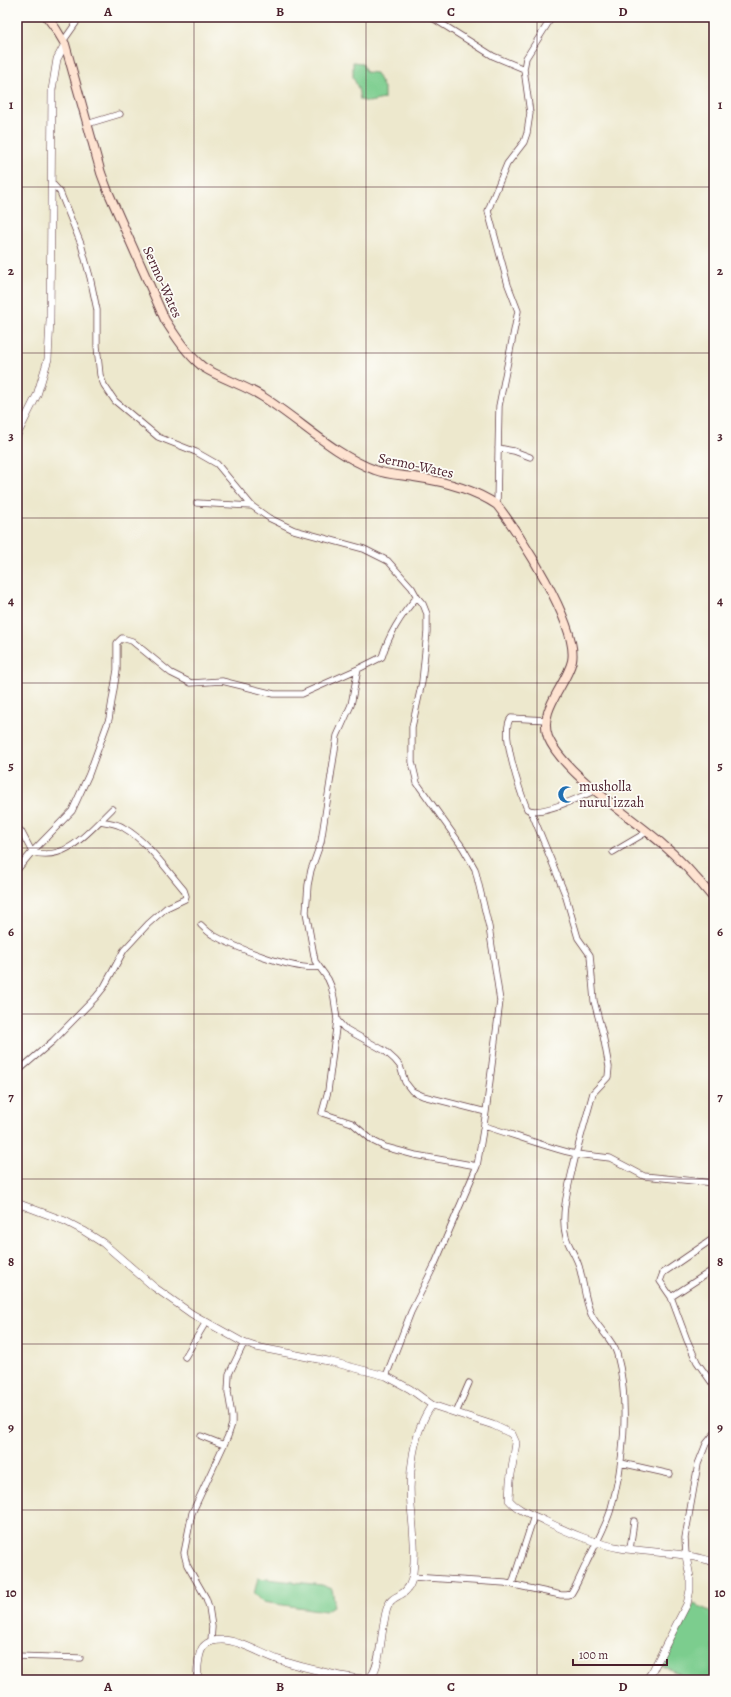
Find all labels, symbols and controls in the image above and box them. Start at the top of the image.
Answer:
text: A [103,3,113,20]
text: B [276,3,284,20]
text: C [447,3,455,20]
text: D [618,3,628,20]
text: 1 [9,96,14,113]
text: 1 [718,96,723,113]
street label: Sermo-Wates [138,243,187,321]
text: 2 [8,262,15,279]
text: 2 [717,262,724,279]
text: 3 [8,427,14,444]
text: 3 [717,427,723,444]
street label: Sermo-Wates [376,448,455,483]
text: 4 [8,592,14,609]
text: 4 [717,592,723,609]
text: 5 [8,757,14,774]
text: 5 [717,757,723,774]
place label: musholla nurul izzah [579,777,645,812]
mosque icon: musholla nurul izzah [556,784,576,804]
text: 6 [8,923,14,940]
text: 6 [717,923,723,940]
text: 7 [8,1088,14,1105]
text: 7 [717,1088,723,1105]
text: 8 [8,1253,14,1270]
text: 8 [717,1253,723,1270]
text: 9 [8,1419,14,1436]
text: 9 [717,1419,723,1436]
text: 10 [5,1584,17,1601]
text: 10 [714,1584,726,1601]
scale bar [573,1641,667,1667]
text: 100 m [579,1647,608,1663]
text: A [103,1678,113,1695]
text: B [276,1678,284,1695]
text: C [447,1678,455,1695]
text: D [618,1678,628,1695]

